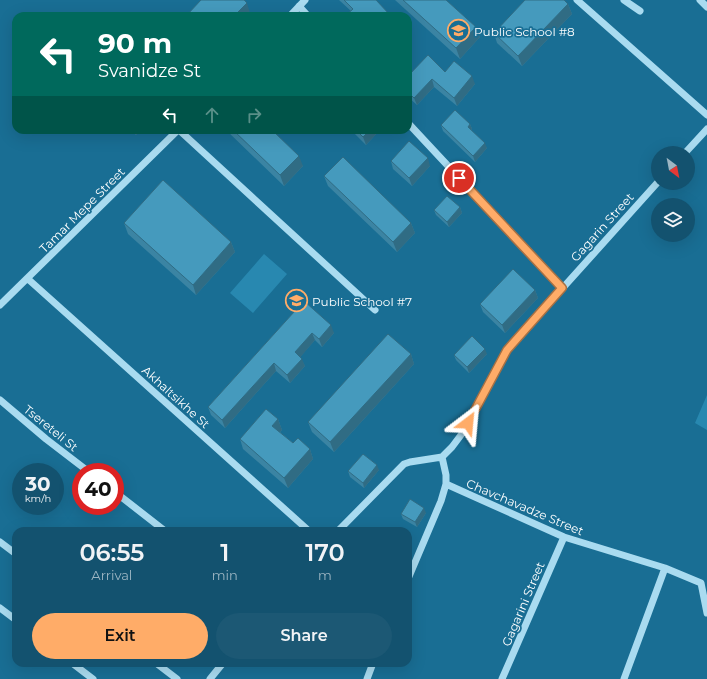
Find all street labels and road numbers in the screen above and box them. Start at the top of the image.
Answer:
street label: Tamar Mepe Street [36,164,128,256]
street label: Gagarin Street [567,190,637,264]
street label: Akhaltsikhe St [139,363,213,431]
street label: Tsereteli St [21,402,81,454]
street label: Chavchavadze Street [464,476,586,539]
street label: Gagarini Street [498,559,548,649]

